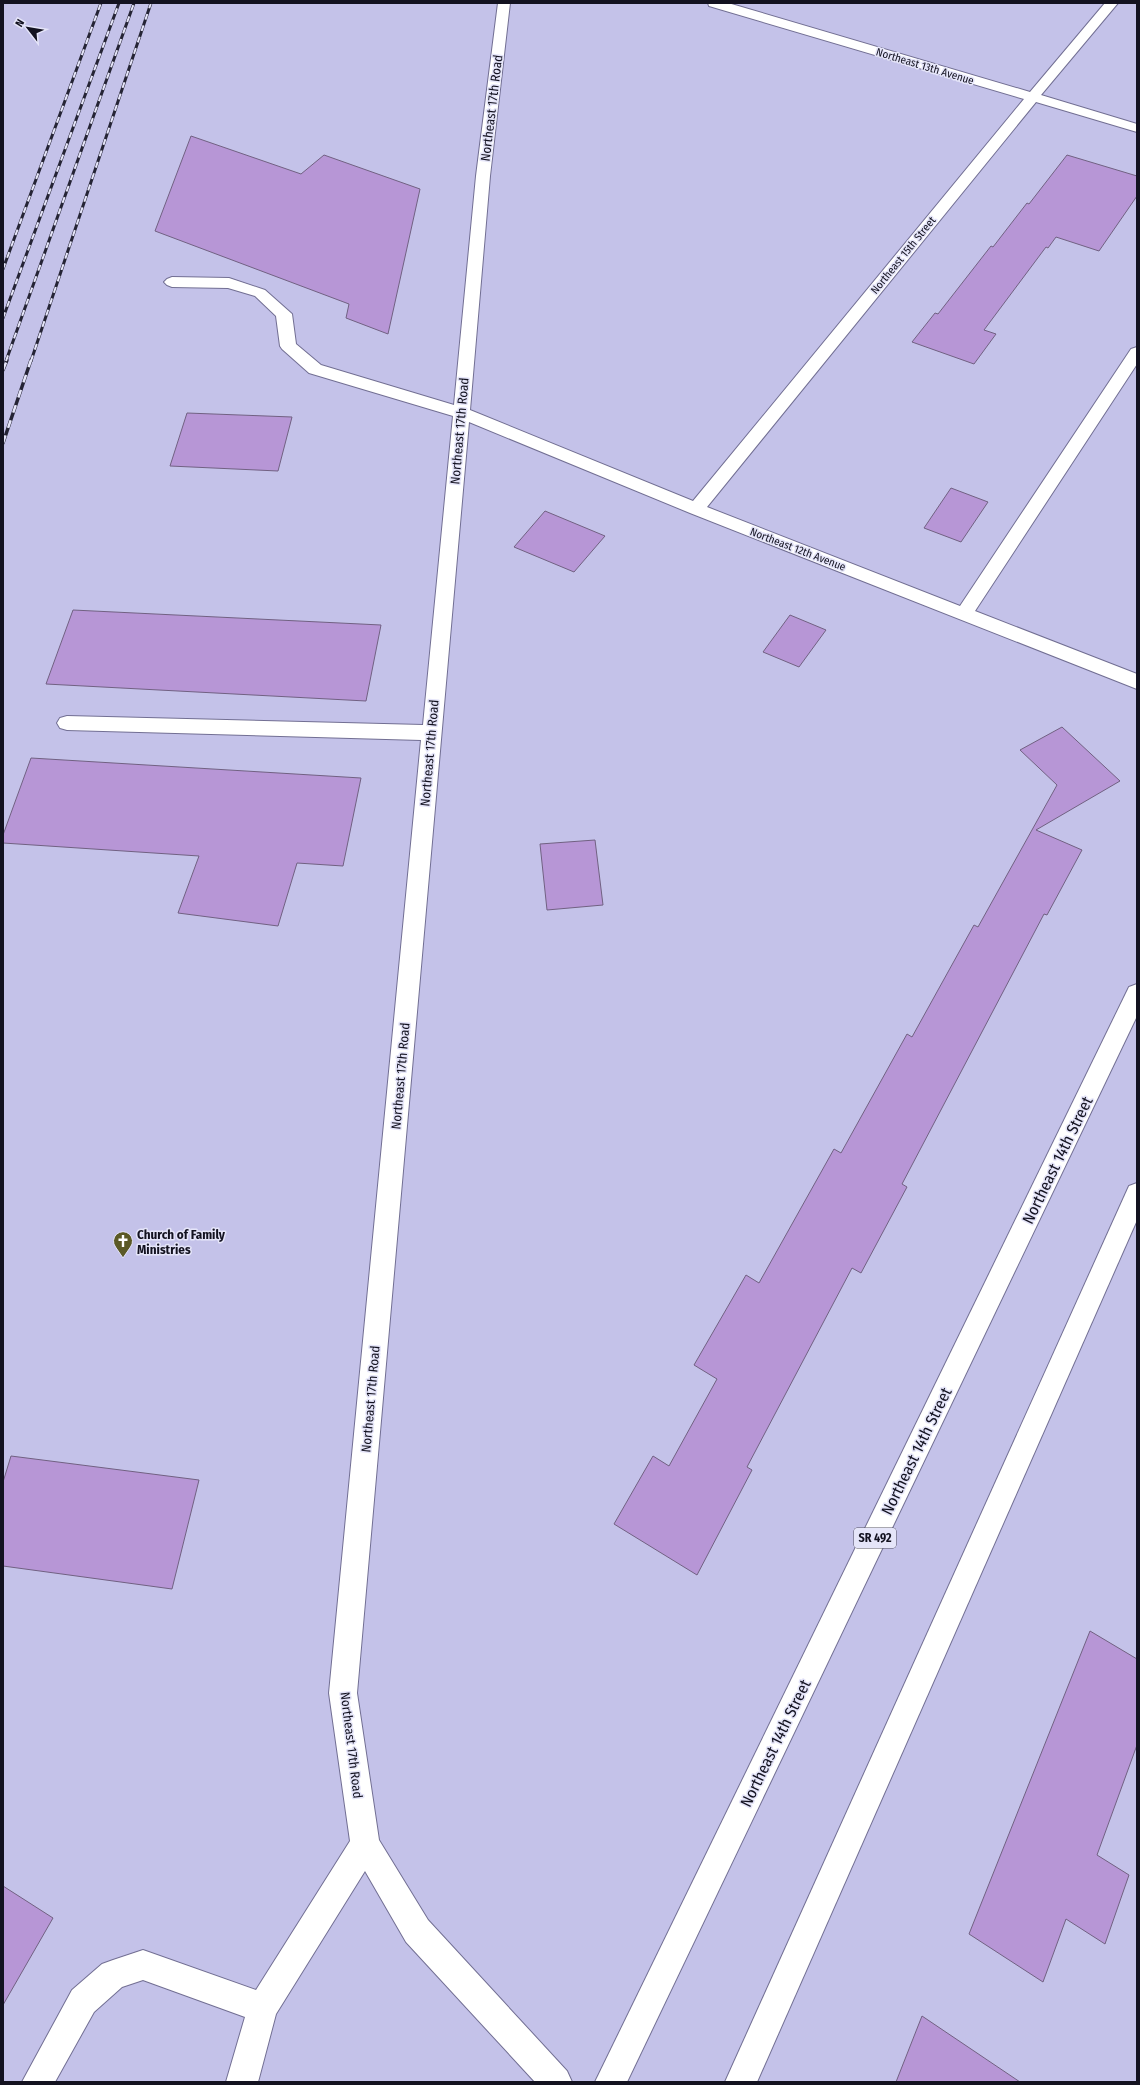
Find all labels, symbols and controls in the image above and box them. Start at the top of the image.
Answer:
north arrow [8,8,48,48]
text: N [13,17,27,29]
street label: Northeast 13th Avenue [874,45,975,88]
street label: Northeast 17th Road [478,54,505,162]
street label: Northeast 15th Street [868,214,939,297]
street label: Northeast 17th Road [447,377,472,485]
street label: Northeast 12th Avenue [748,525,847,574]
street label: Northeast 17th Road [417,699,442,807]
street label: Northeast 17th Road [388,1022,413,1130]
street label: Northeast 14th Street [1018,1093,1097,1227]
place label: Church of Family Ministries [137,1227,226,1257]
church icon: Church of Family Ministries [112,1230,134,1258]
street label: Northeast 17th Road [358,1345,383,1453]
street label: Northeast 14th Street [877,1384,956,1518]
road number: SR 492 [854,1528,896,1548]
street label: Northeast 14th Street [736,1676,815,1810]
street label: Northeast 17th Road [338,1691,365,1799]

